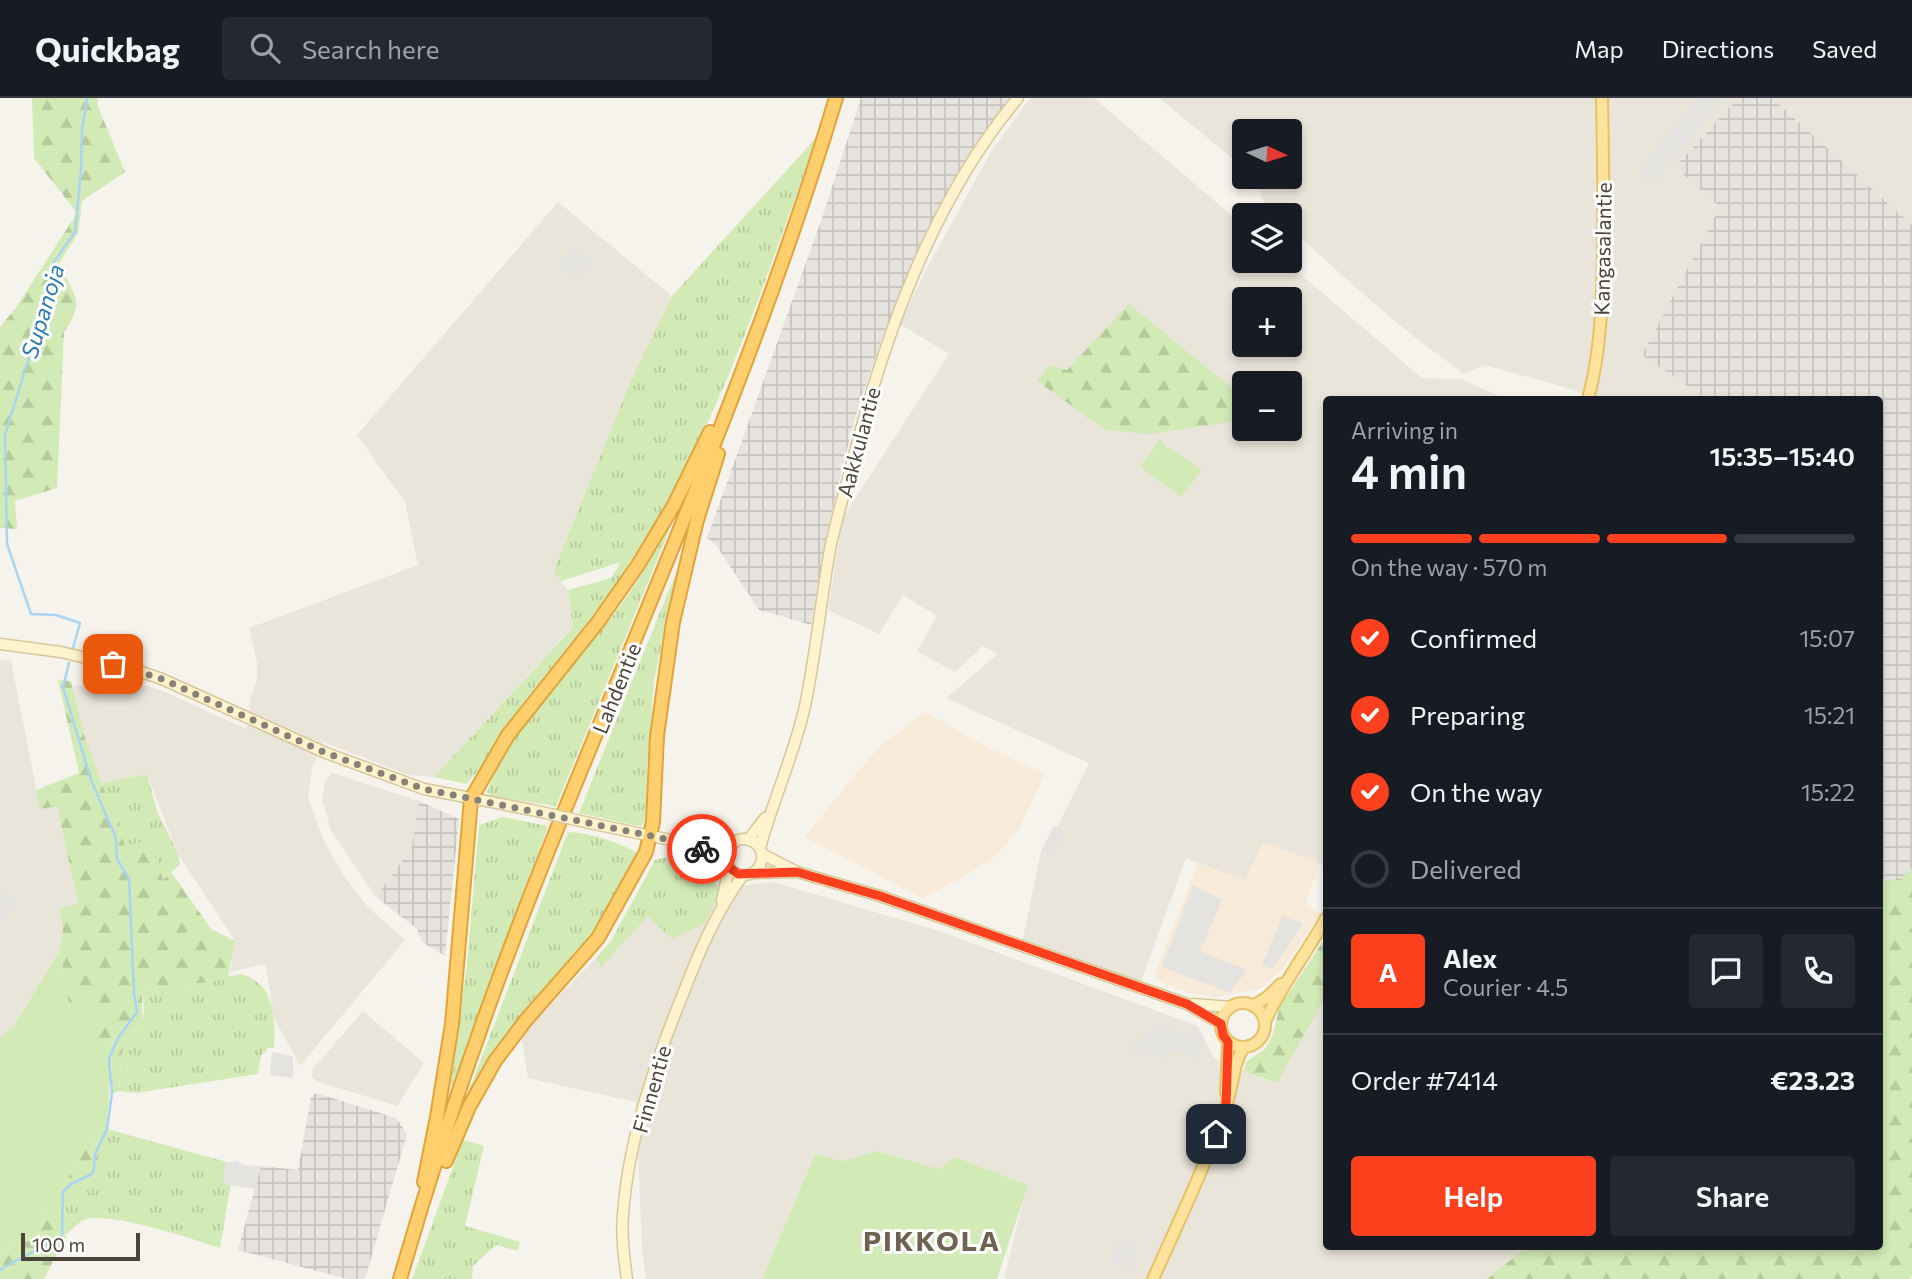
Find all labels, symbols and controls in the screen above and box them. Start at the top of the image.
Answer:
search box [222,17,712,80]
text: Quickbag [35,28,180,69]
icon: search [246,29,284,67]
text: Search here [302,33,439,64]
text: Map [1574,34,1624,63]
text: Directions [1662,34,1774,63]
text: Saved [1812,34,1877,63]
north arrow [1232,119,1302,189]
map controls [1232,119,1302,441]
street label: Kangasalantie [1588,182,1616,316]
button: layers [1232,203,1302,273]
water label: Supanoja [14,261,70,361]
button: + [1232,287,1302,357]
button: − [1232,371,1302,441]
street label: Aakkulantie [831,384,885,500]
text: Arriving in [1351,416,1458,444]
text: 15:35–15:40 [1710,440,1855,471]
text: 4 min [1351,442,1467,498]
text: On the way · 570 m [1351,553,1547,581]
icon: check [1351,619,1389,657]
text: Confirmed [1410,622,1537,653]
text: 15:07 [1799,624,1855,652]
pin [83,634,143,694]
street label: Lahdentie [587,639,645,737]
icon: bag [94,645,132,683]
icon: check [1351,696,1389,734]
text: Preparing [1410,699,1525,730]
text: 15:21 [1804,701,1855,729]
icon: check [1351,773,1389,811]
text: On the way [1410,776,1543,807]
text: 15:22 [1801,778,1855,806]
courier [667,814,737,884]
icon: bike [683,830,721,868]
text: Delivered [1410,853,1521,884]
button: chat [1689,934,1763,1008]
button: phone [1781,934,1855,1008]
text: Alex [1443,942,1497,973]
text: A [1379,956,1397,987]
text: Courier · 4.5 [1443,973,1568,1001]
street label: Finnentie [627,1042,675,1136]
text: Order #7414 [1351,1064,1498,1095]
text: €23.23 [1770,1064,1855,1095]
pin [1186,1104,1246,1164]
icon: home [1197,1115,1235,1153]
button: Help [1351,1156,1596,1236]
button: Share [1610,1156,1855,1236]
district label: PIKKOLA [863,1223,1001,1257]
scale bar [21,1230,140,1262]
text: 100 m [32,1233,85,1256]

